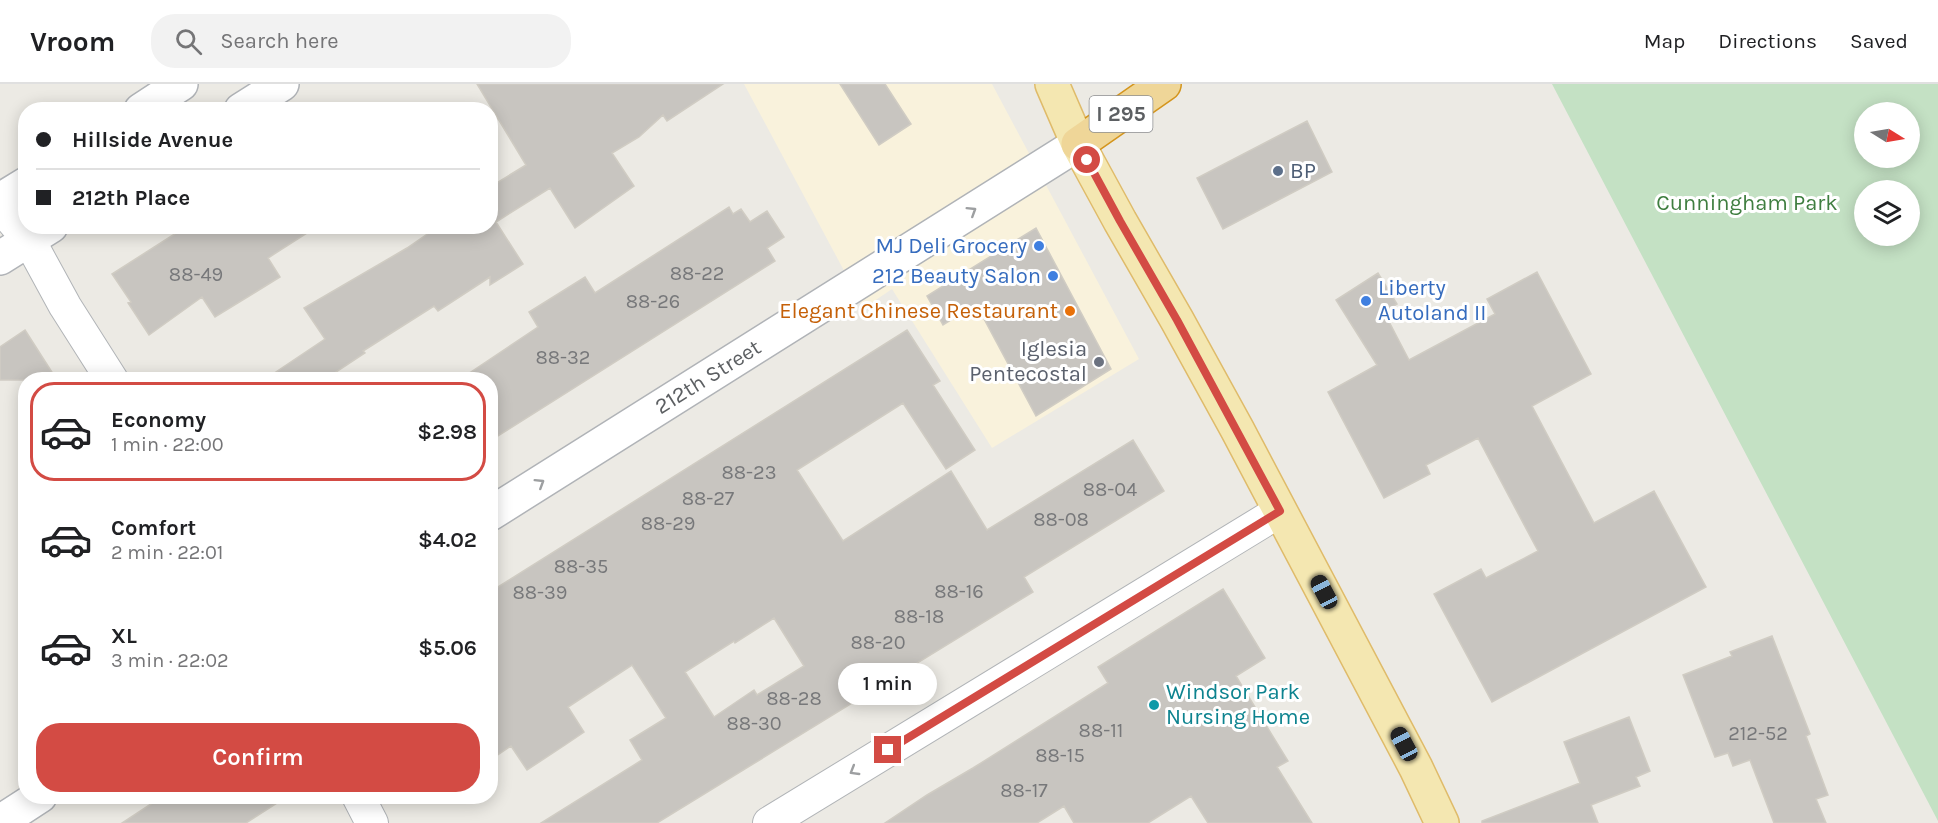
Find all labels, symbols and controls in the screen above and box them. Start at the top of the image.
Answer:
search box [151,14,571,68]
text: Vroom [30,25,115,58]
icon: search [172,25,205,58]
text: Search here [220,28,339,54]
text: Map [1644,29,1685,53]
text: Directions [1718,29,1817,53]
text: Saved [1850,29,1908,53]
road number: I 295 [1090,96,1152,132]
north arrow [1854,102,1920,168]
map controls [1854,102,1920,246]
text: Hillside Avenue [72,127,233,153]
route start [1073,146,1100,173]
place label: BP [1290,158,1316,184]
marker: BP [1271,164,1285,178]
button: layers [1854,180,1920,246]
text: 212th Place [72,185,190,211]
park label: Cunningham Park [1656,190,1838,216]
one-way arrow [966,207,976,219]
place label: MJ Deli Grocery [876,233,1027,259]
marker: MJ Deli Grocery [1032,239,1046,253]
house number: 88-22 [670,262,724,285]
house number: 88-49 [169,263,223,286]
place label: 212 Beauty Salon [872,263,1041,289]
marker: 212 Beauty Salon [1046,269,1060,283]
place label: Liberty Autoland II [1378,275,1486,326]
house number: 88-26 [626,290,680,313]
marker: Liberty Autoland II [1359,294,1373,308]
place label: Elegant Chinese Restaurant [779,298,1058,324]
marker: Elegant Chinese Restaurant [1063,304,1077,318]
street label: 212th Street [650,334,766,420]
place label: Iglesia Pentecostal [969,336,1087,387]
house number: 88-32 [536,346,590,369]
marker: Iglesia Pentecostal [1092,355,1106,369]
icon: car [39,405,93,459]
text: Economy [111,407,206,433]
text: $2.98 [417,419,477,445]
text: 1 min · 22:00 [111,433,224,456]
house number: 88-23 [722,461,776,484]
one-way arrow [534,478,544,490]
house number: 88-04 [1083,478,1137,501]
house number: 88-27 [682,487,735,510]
house number: 88-08 [1033,508,1089,531]
house number: 88-29 [641,512,695,535]
icon: car [39,513,93,567]
text: Comfort [111,515,196,541]
text: $4.02 [418,527,477,553]
text: 2 min · 22:01 [111,541,223,564]
house number: 88-35 [554,555,608,578]
car [1308,572,1340,612]
house number: 88-16 [934,580,984,603]
house number: 88-39 [513,581,567,604]
house number: 88-18 [894,605,944,628]
icon: car [39,621,93,675]
text: XL [111,623,137,649]
house number: 88-20 [851,631,906,654]
text: $5.06 [418,635,477,661]
text: 3 min · 22:02 [111,649,229,672]
callout: 1 min [838,663,938,705]
text: 1 min [863,672,912,695]
place label: Windsor Park Nursing Home [1166,679,1310,730]
house number: 88-28 [766,687,822,710]
marker: Windsor Park Nursing Home [1147,698,1161,712]
house number: 88-30 [726,712,782,735]
house number: 88-11 [1079,719,1123,742]
house number: 212-52 [1728,722,1788,745]
button: Confirm [36,723,480,792]
car [1388,724,1420,764]
route end [874,736,901,763]
house number: 88-15 [1035,744,1085,767]
one-way arrow [850,764,860,776]
house number: 88-17 [1000,779,1048,802]

